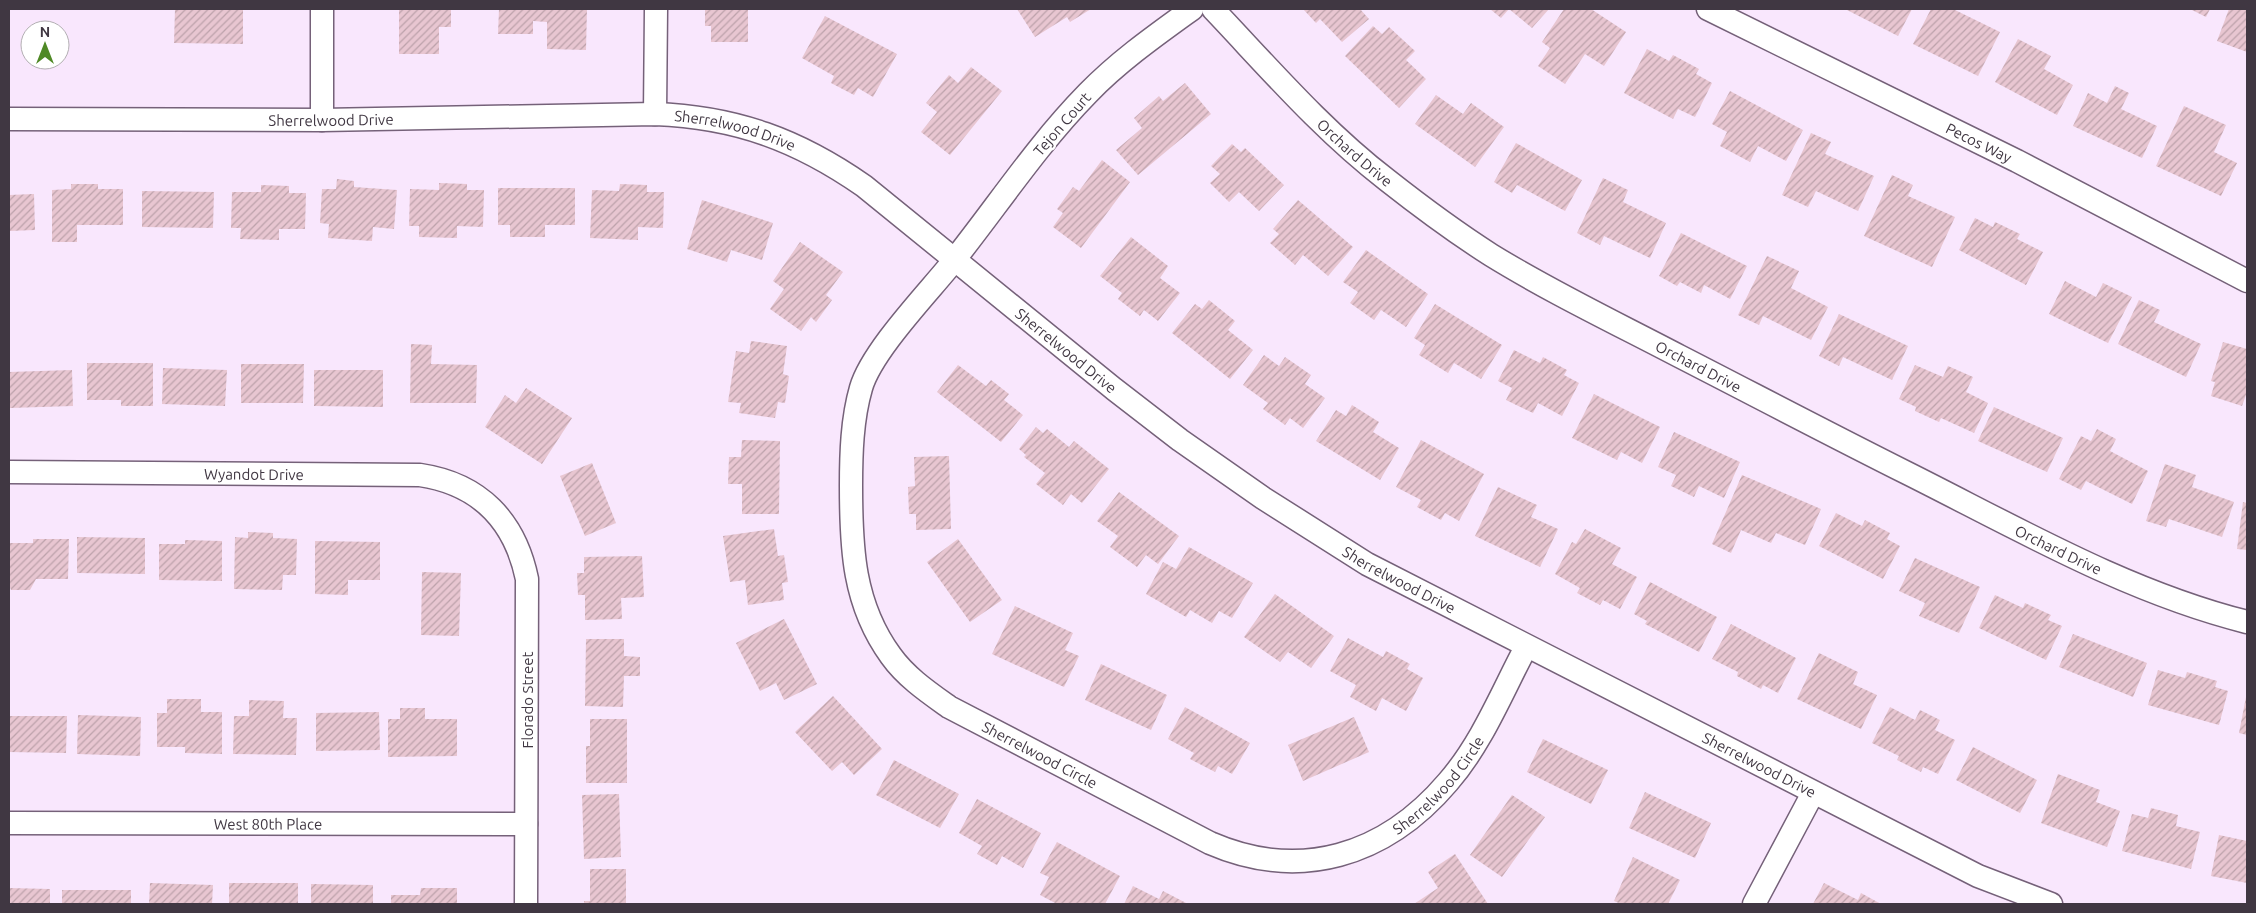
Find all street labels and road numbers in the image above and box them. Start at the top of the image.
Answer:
street label: Tejon Court [1030,89,1094,159]
street label: Sherrelwood Drive [674,107,798,154]
street label: Sherrelwood Drive [268,110,394,129]
street label: Orchard Drive [1314,115,1396,190]
street label: Pecos Way [1943,119,2015,166]
street label: Sherrelwood Drive [1012,304,1120,396]
street label: Orchard Drive [1653,337,1744,395]
street label: Wyandot Drive [204,465,304,483]
street label: Orchard Drive [2012,521,2104,577]
street label: Sherrelwood Drive [1340,542,1458,616]
street label: Florado Street [519,651,536,748]
street label: Sherrelwood Circle [979,717,1100,791]
street label: Sherrelwood Drive [1700,728,1819,800]
street label: Sherrelwood Circle [1389,733,1487,837]
street label: West 80th Place [214,815,322,832]

